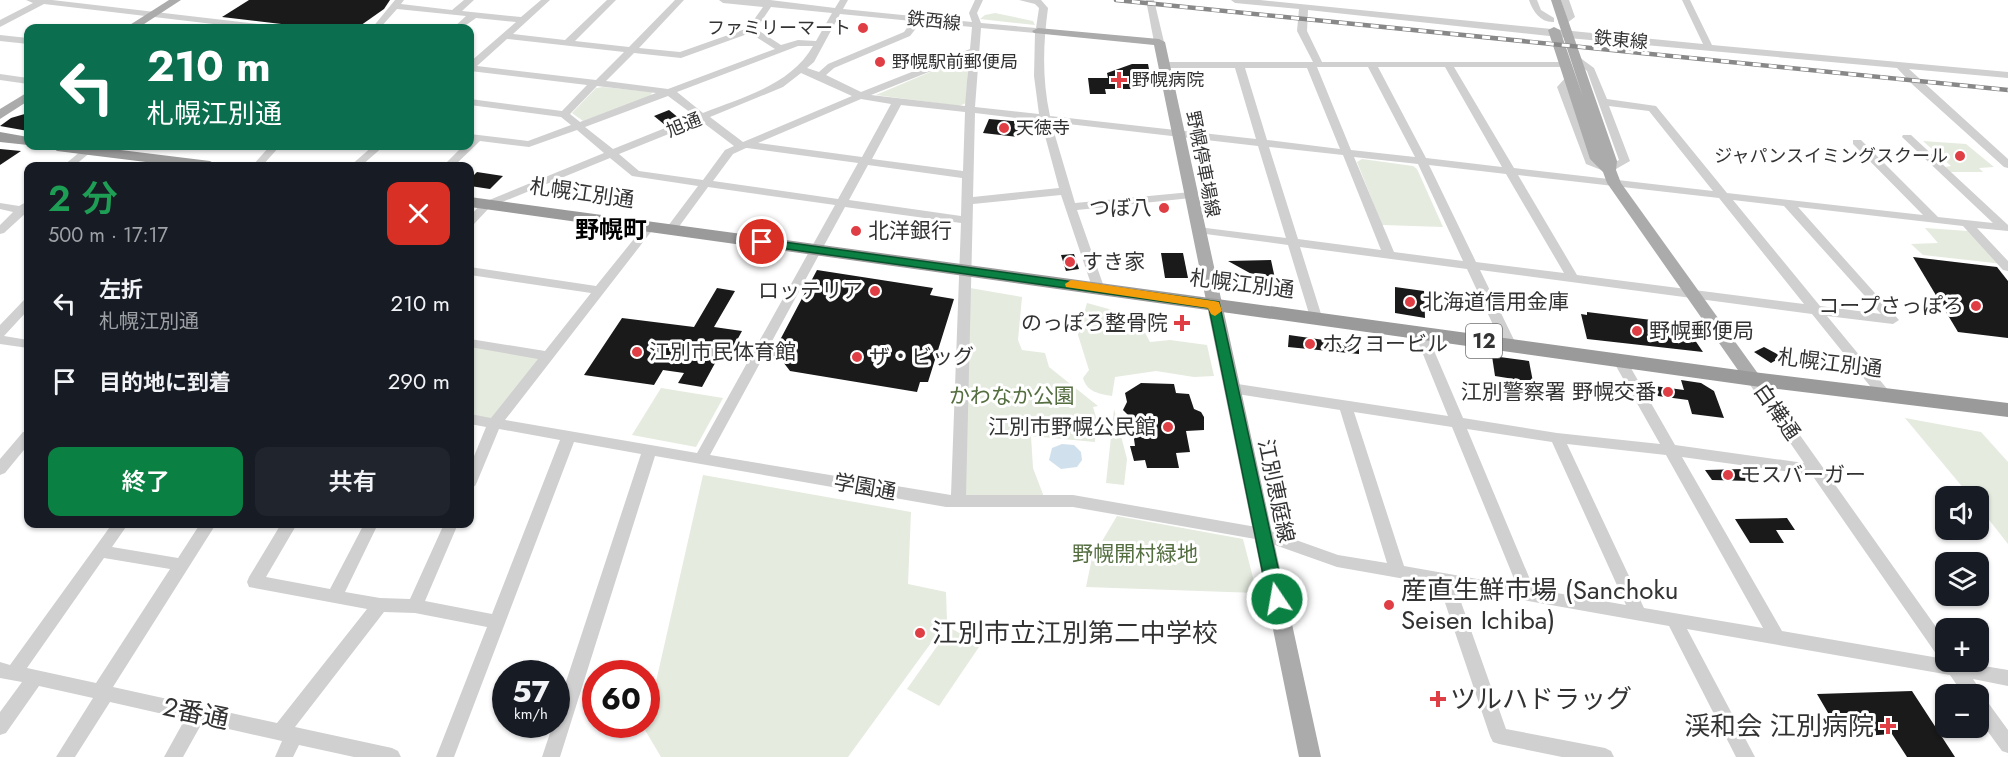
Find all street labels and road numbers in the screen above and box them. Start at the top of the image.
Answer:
street label: 鉄西線 [906,5,962,37]
street label: 鉄東線 [1593,25,1649,55]
street label: 旭通 [662,106,706,144]
street label: 野幌停車場線 [1180,109,1226,219]
street label: 札幌江別通 [528,171,636,215]
street label: 札幌江別通 [1188,263,1296,305]
road number: 12 [1466,324,1502,358]
street label: 札幌江別通 [1776,342,1884,384]
street label: 白樺通 [1747,378,1807,446]
street label: 江別恵庭線 [1250,437,1302,545]
street label: 学園通 [831,467,899,507]
street label: 2番通 [159,687,233,739]

